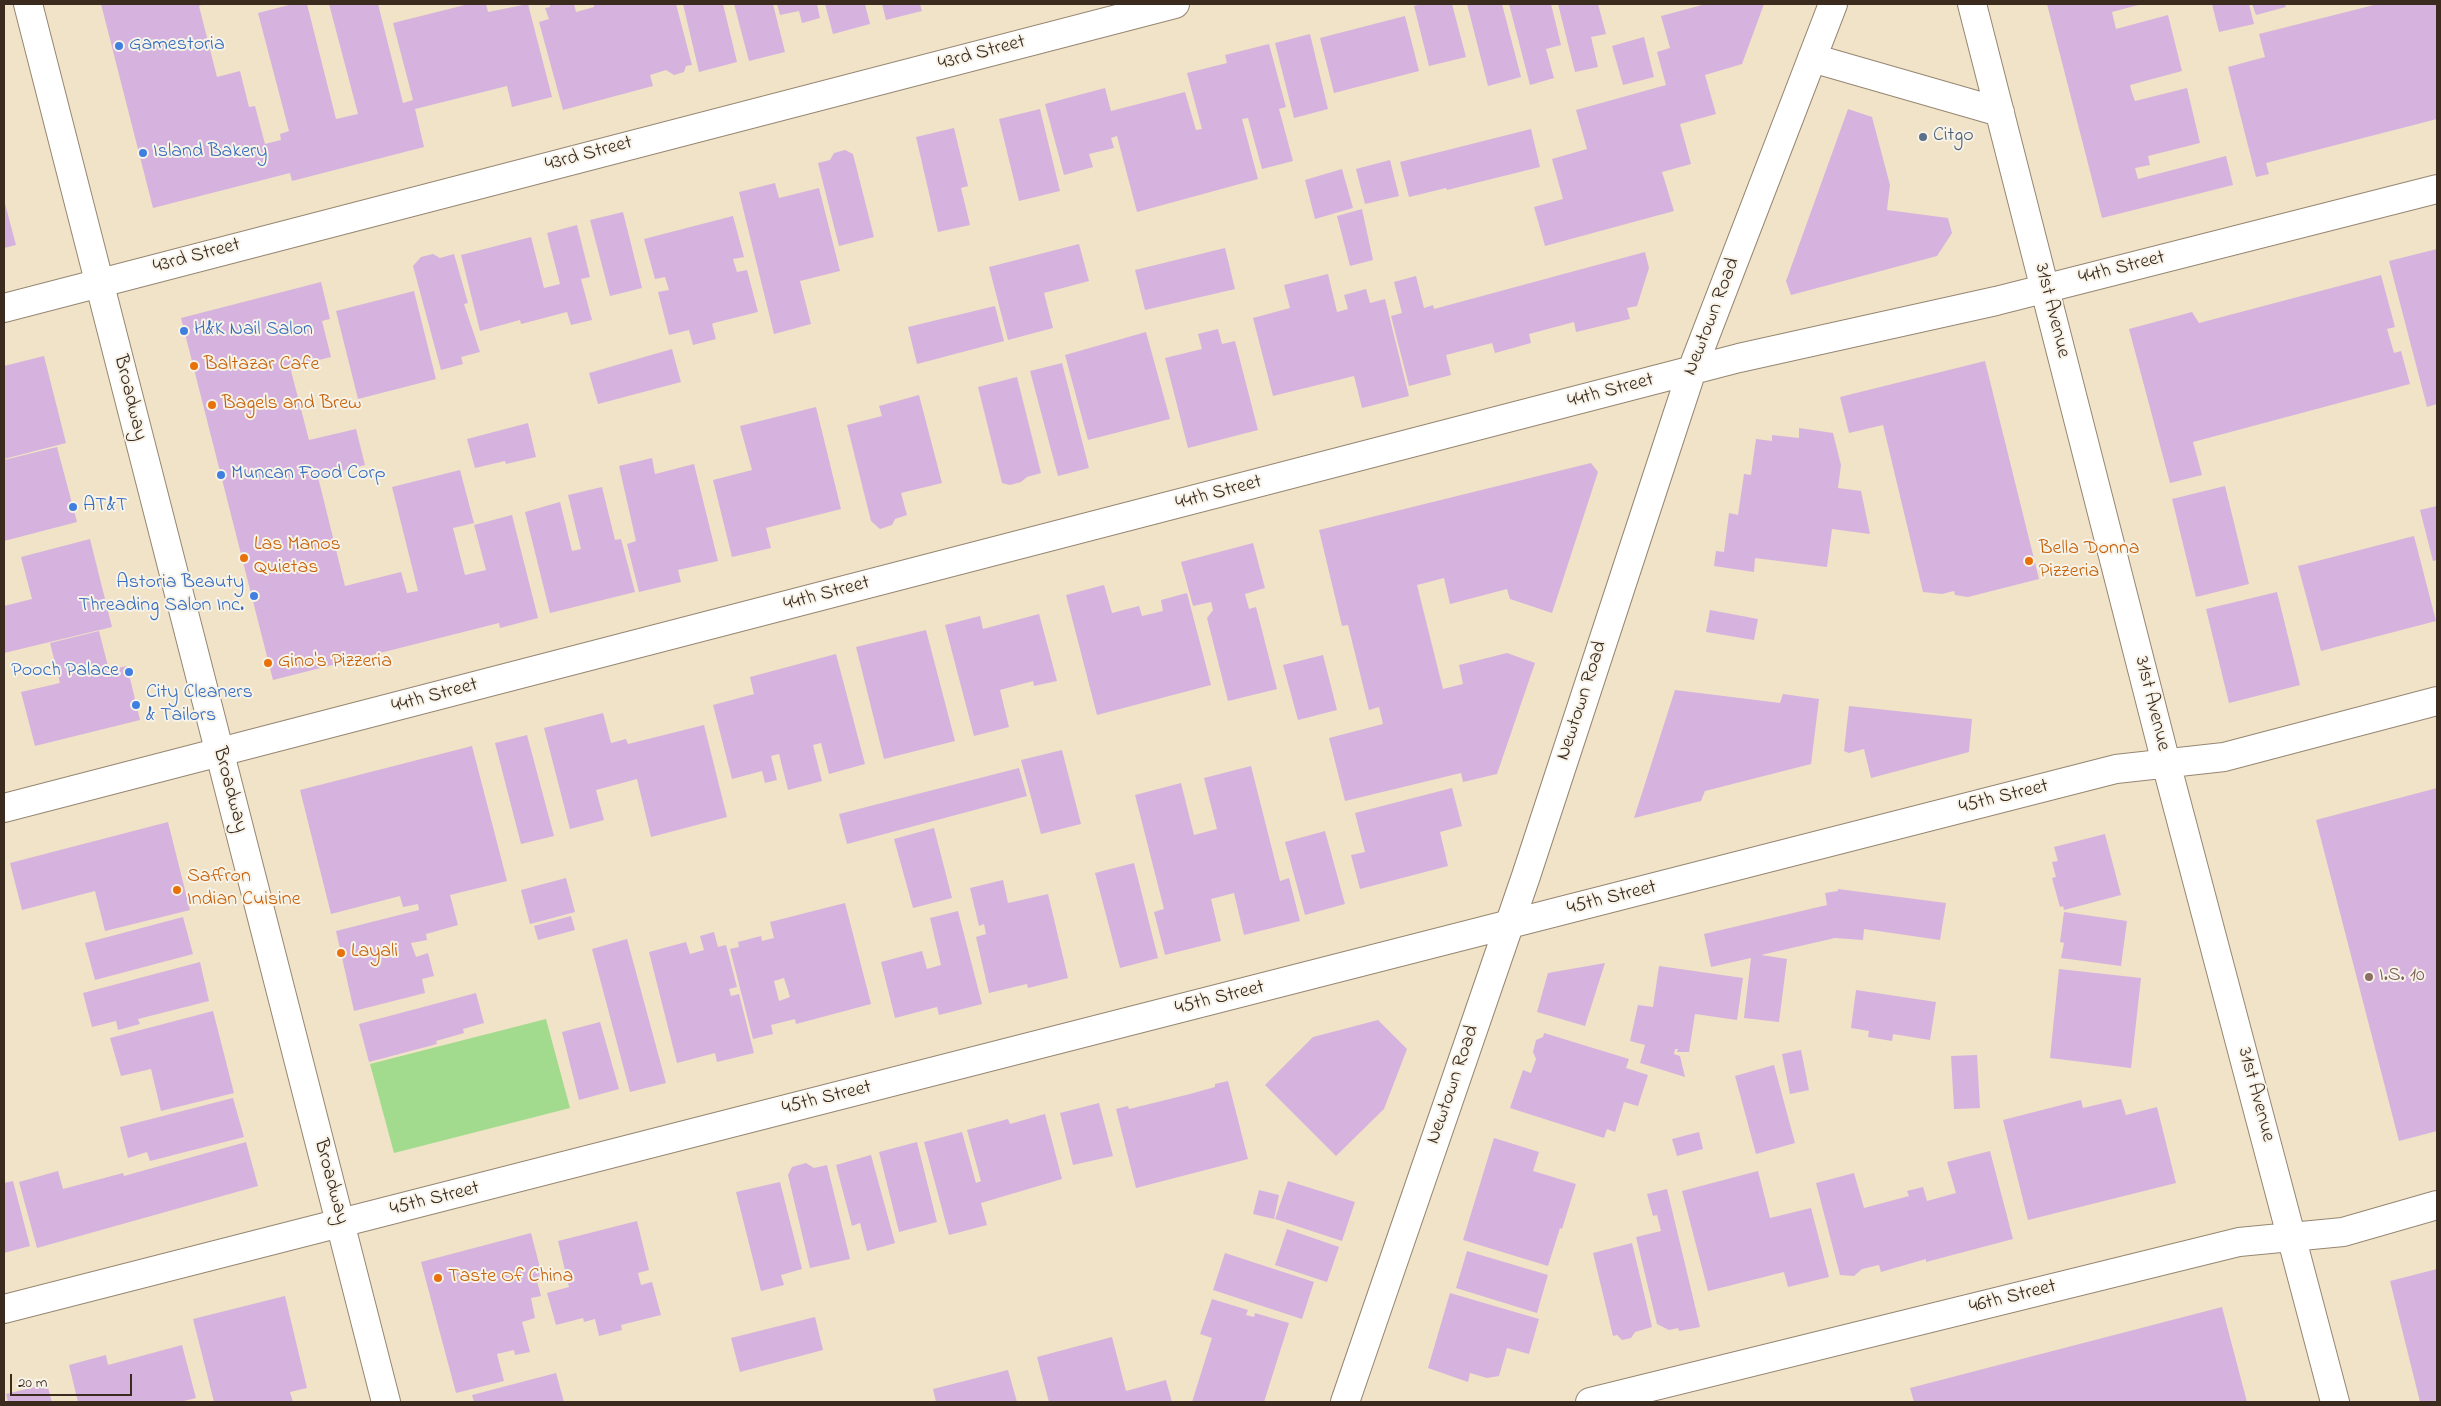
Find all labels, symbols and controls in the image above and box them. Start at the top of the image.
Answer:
street label: 43rd Street [936,31,1028,77]
place label: Gamestoria [129,34,225,58]
marker: Gamestoria [113,40,125,52]
place label: Citgo [1933,125,1974,149]
marker: Citgo [1917,131,1929,143]
street label: 43rd Street [543,132,635,178]
place label: Island Bakery [153,141,267,165]
marker: Island Bakery [137,147,149,159]
street label: 43rd Street [151,234,243,280]
street label: 44th Street [2076,247,2168,291]
street label: Newtown Road [1680,255,1746,379]
street label: 31st Avenue [2028,261,2074,361]
place label: H&K Nail Salon [194,319,313,343]
marker: H&K Nail Salon [178,325,190,337]
street label: Broadway [107,353,151,443]
place label: Baltazar Cafe [204,354,320,378]
marker: Baltazar Cafe [188,360,200,372]
street label: 44th Street [1565,369,1657,415]
place label: Bagels and Brew [222,393,361,417]
marker: Bagels and Brew [206,399,218,411]
place label: Muncan Food Corp [231,463,386,487]
marker: Muncan Food Corp [215,469,227,481]
street label: 44th Street [1173,471,1265,517]
place label: AT&T [83,495,127,519]
marker: AT&T [67,501,79,513]
place label: Las Manos Quietas [254,534,341,581]
place label: Bella Donna Pizzeria [2039,538,2140,585]
marker: Las Manos Quietas [238,552,250,564]
marker: Bella Donna Pizzeria [2023,555,2035,567]
place label: Astoria Beauty Threading Salon Inc. [79,572,244,619]
street label: 44th Street [781,572,873,618]
marker: Astoria Beauty Threading Salon Inc. [248,590,260,602]
street label: Newtown Road [1552,638,1614,764]
place label: Gino's Pizzeria [278,651,392,675]
street label: 31st Avenue [2128,654,2174,754]
marker: Gino's Pizzeria [262,657,274,669]
place label: Pooch Palace [11,660,119,684]
marker: Pooch Palace [123,666,135,678]
street label: 44th Street [389,674,481,720]
place label: City Cleaners & Tailors [146,682,253,729]
marker: City Cleaners & Tailors [130,699,142,711]
street label: Broadway [206,745,252,835]
street label: 45th Street [1957,775,2051,821]
place label: Saffron Indian Cuisine [187,866,301,913]
street label: 45th Street [1565,876,1659,922]
marker: Saffron Indian Cuisine [171,884,183,896]
place label: Layali [351,941,398,965]
marker: Layali [335,947,347,959]
place label: I.S. 10 [2379,965,2425,989]
marker: I.S. 10 [2363,971,2375,983]
street label: 45th Street [1173,976,1267,1022]
street label: Newtown Road [1422,1022,1486,1148]
street label: 31st Avenue [2231,1045,2279,1145]
street label: 45th Street [780,1076,874,1122]
street label: Broadway [307,1137,353,1227]
street label: 45th Street [388,1177,482,1223]
place label: Taste Of China [448,1266,573,1290]
marker: Taste Of China [432,1272,444,1284]
street label: 46th Street [1967,1276,2059,1320]
scale bar [12,1364,135,1396]
text: 20 m [18,1372,47,1394]

